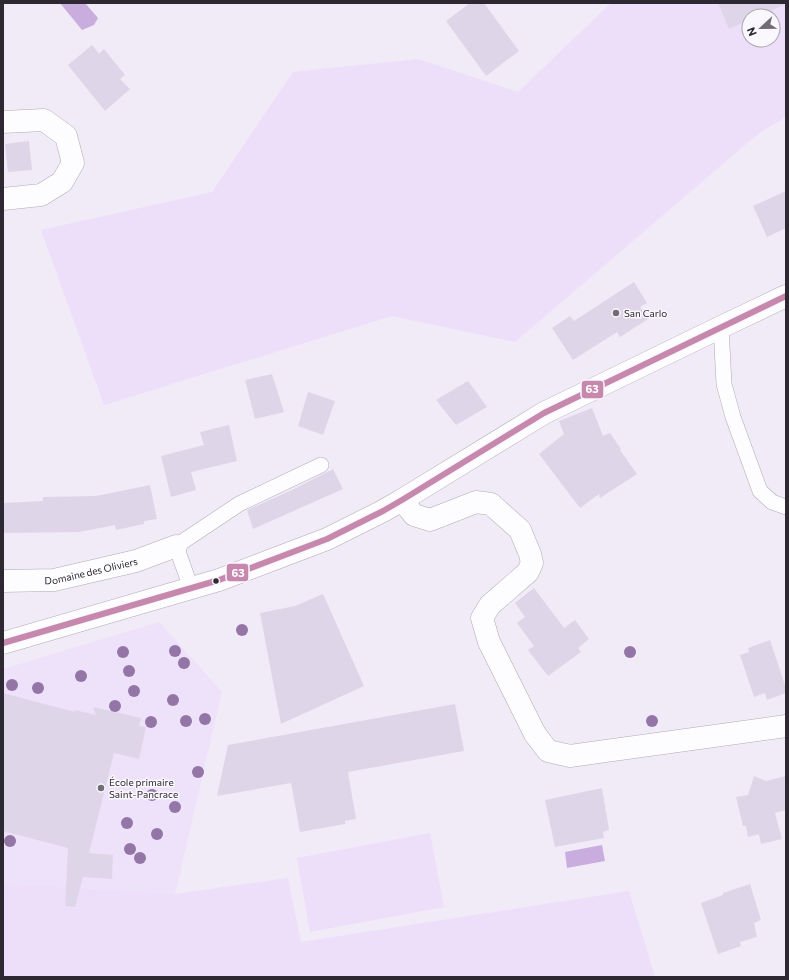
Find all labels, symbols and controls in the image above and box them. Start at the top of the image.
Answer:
north arrow [741,8,781,48]
text: N [744,26,759,38]
place label: San Carlo [624,307,667,319]
marker: San Carlo [611,308,621,318]
line badge: 63 [581,380,604,399]
text: 63 [585,382,599,395]
street label: Domaine des Oliviers [44,555,139,586]
line badge: 63 [226,563,249,582]
text: 63 [231,566,245,579]
unlabelled marker [211,576,221,586]
place label: École primaire Saint-Pancrace [109,776,178,800]
marker: École primaire Saint-Pancrace [96,783,106,793]

